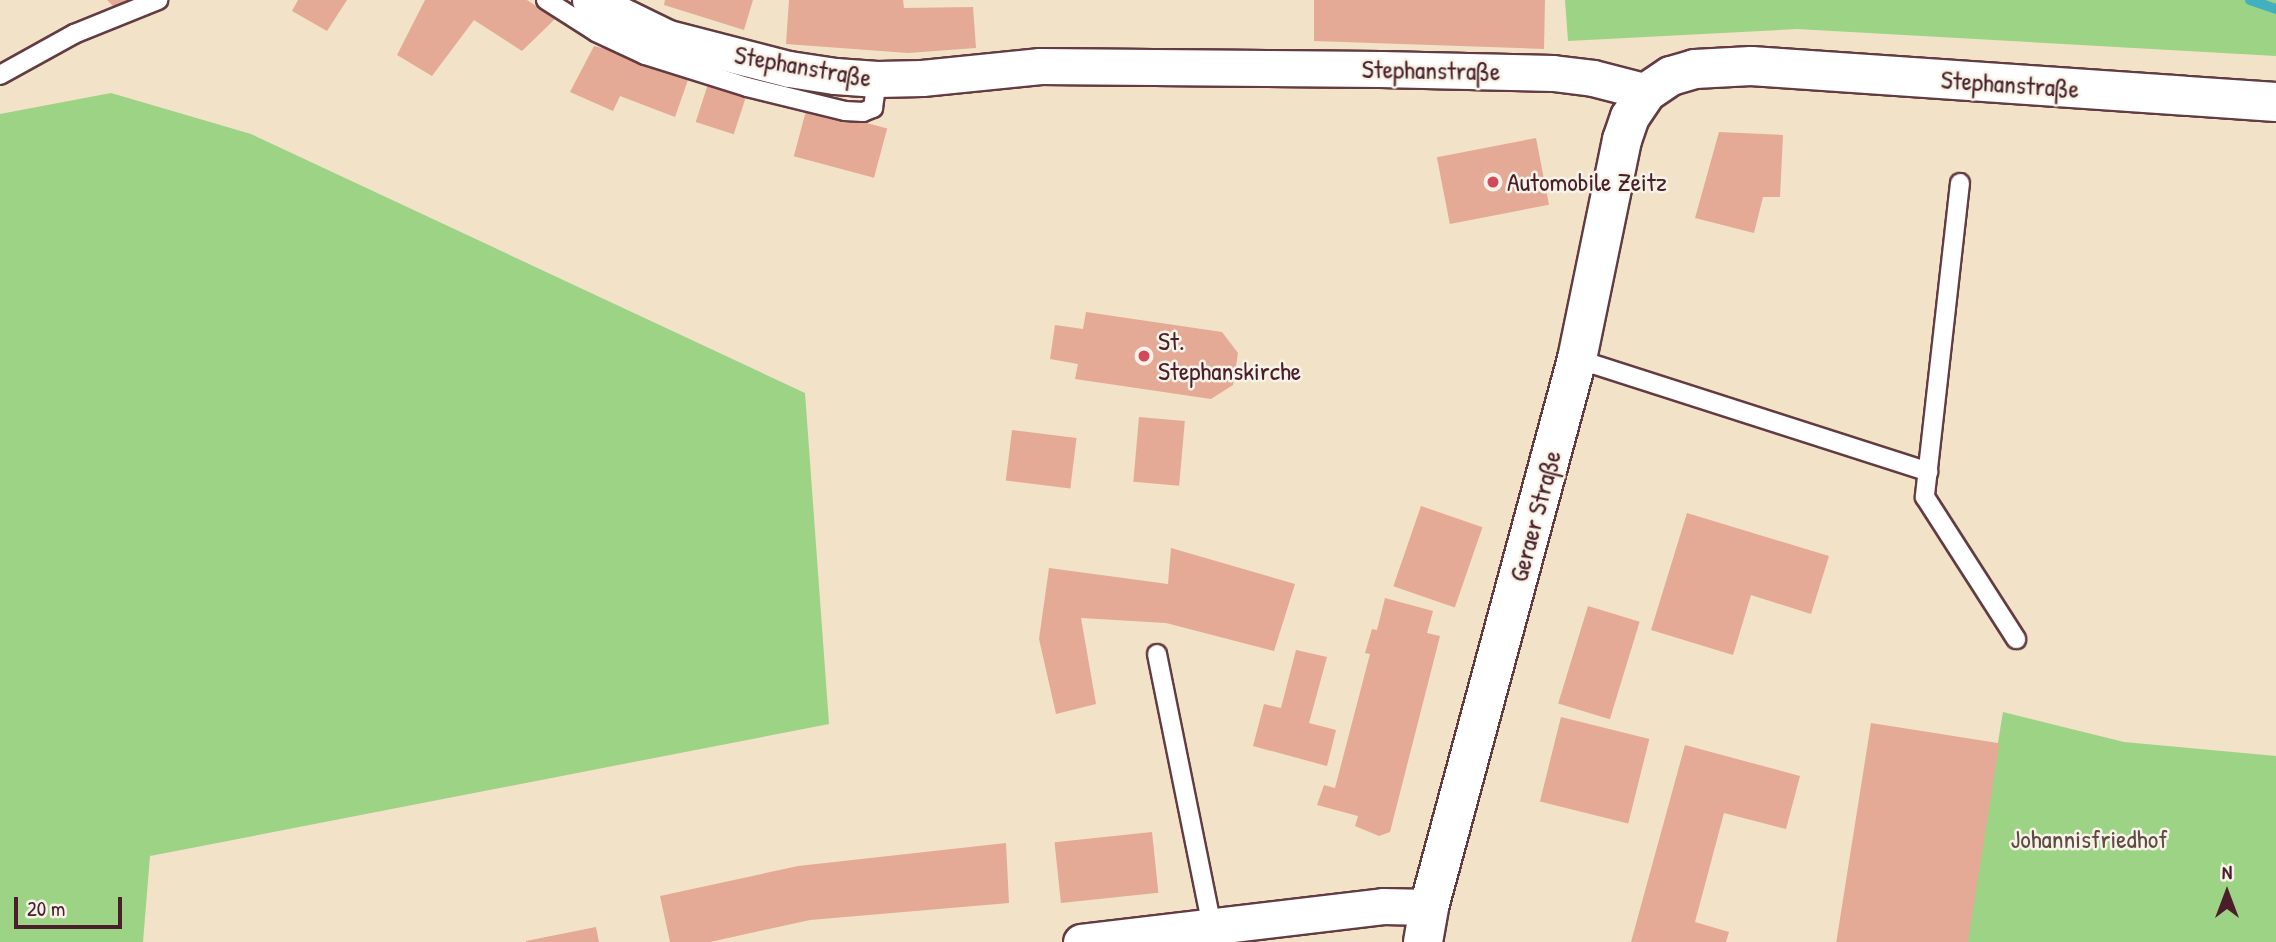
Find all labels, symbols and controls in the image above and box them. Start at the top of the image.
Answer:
street label: Stephanstraße [732,39,874,93]
street label: Stephanstraße [1362,53,1500,87]
street label: Stephanstraße [1940,64,2080,104]
place label: Automobile Zeitz [1507,166,1667,198]
marker: Automobile Zeitz [1485,174,1501,190]
place label: St. Stephanskirche [1158,325,1301,386]
marker: St. Stephanskirche [1136,348,1152,364]
street label: Geraer Straße [1503,447,1567,585]
park label: Johannisfriedhof [2011,823,2167,855]
north arrow [2192,858,2262,928]
text: N [2222,859,2232,885]
scale bar [18,883,126,927]
text: 20 m [27,894,65,923]

